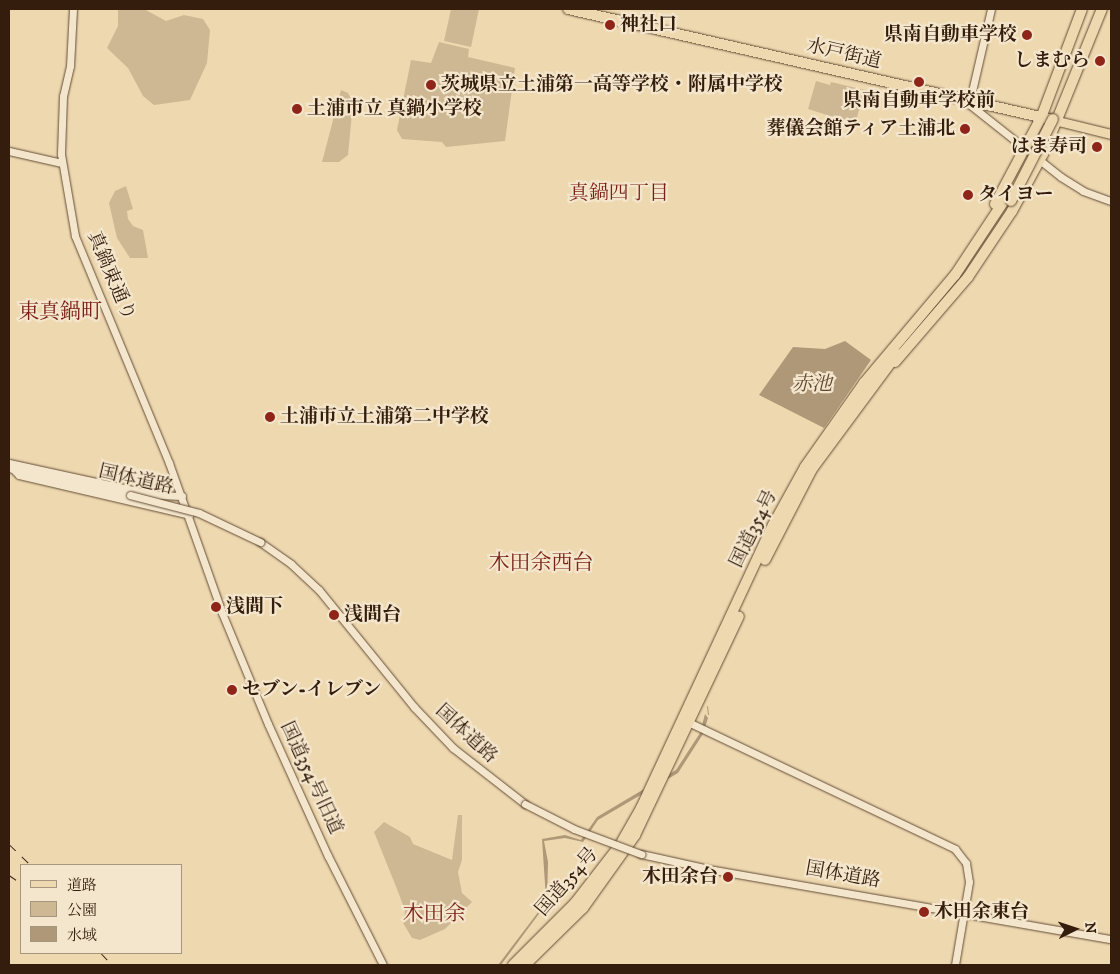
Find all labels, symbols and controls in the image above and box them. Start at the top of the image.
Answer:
place label: 神社口 [620,14,677,36]
marker: 神社口 [604,19,616,31]
place label: 県南自動車学校 [884,24,1017,46]
marker: 県南自動車学校 [1021,29,1033,41]
street label: 水戸街道 [804,34,884,74]
place label: しまむら [1014,50,1090,72]
marker: しまむら [1094,55,1106,67]
place label: 茨城県立土浦第一高等学校・附属中学校 [441,74,783,96]
marker: 県南自動車学校前 [913,76,925,88]
marker: 茨城県立土浦第一高等学校・附属中学校 [425,79,437,91]
place label: 県南自動車学校前 [843,90,995,112]
place label: 土浦市立 真鍋小学校 [307,98,482,120]
marker: 土浦市立 真鍋小学校 [291,103,303,115]
place label: 葬儀会館ティア土浦北 [765,118,955,140]
marker: 葬儀会館ティア土浦北 [959,123,971,135]
place label: はま寿司 [1011,136,1087,158]
marker: はま寿司 [1091,141,1103,153]
district label: 真鍋四丁目 [569,181,669,205]
place label: タイヨー [978,184,1054,206]
marker: タイヨー [962,189,974,201]
street label: 真鍋東通り [82,228,140,324]
district label: 東真鍋町 [18,299,102,325]
water label: 赤池 [792,372,832,396]
place label: 土浦市立土浦第二中学校 [280,406,489,428]
marker: 土浦市立土浦第二中学校 [264,411,276,423]
street label: 国体道路 [96,460,176,500]
street label: 国道354号 [725,486,783,572]
district label: 木田余西台 [489,550,593,576]
place label: 浅間下 [226,596,283,618]
marker: 浅間下 [210,601,222,613]
place label: 浅間台 [344,604,401,626]
marker: 浅間台 [328,609,340,621]
place label: セブン-イレブン [242,679,383,701]
marker: セブン-イレブン [226,684,238,696]
street label: 国体道路 [430,700,502,768]
street label: 国道354号旧道 [275,718,347,838]
street label: 国道354号 [531,843,603,921]
street label: 国体道路 [804,857,882,893]
legend [20,864,182,954]
place label: 木田余台 [642,866,718,888]
marker: 木田余台 [722,871,734,883]
text: 道路 [67,876,97,895]
text: 公園 [67,901,97,920]
district label: 木田余 [403,901,465,927]
place label: 木田余東台 [934,901,1029,923]
north arrow [1050,904,1100,954]
marker: 木田余東台 [918,906,930,918]
text: N [1081,922,1099,934]
text: 水域 [67,926,97,945]

